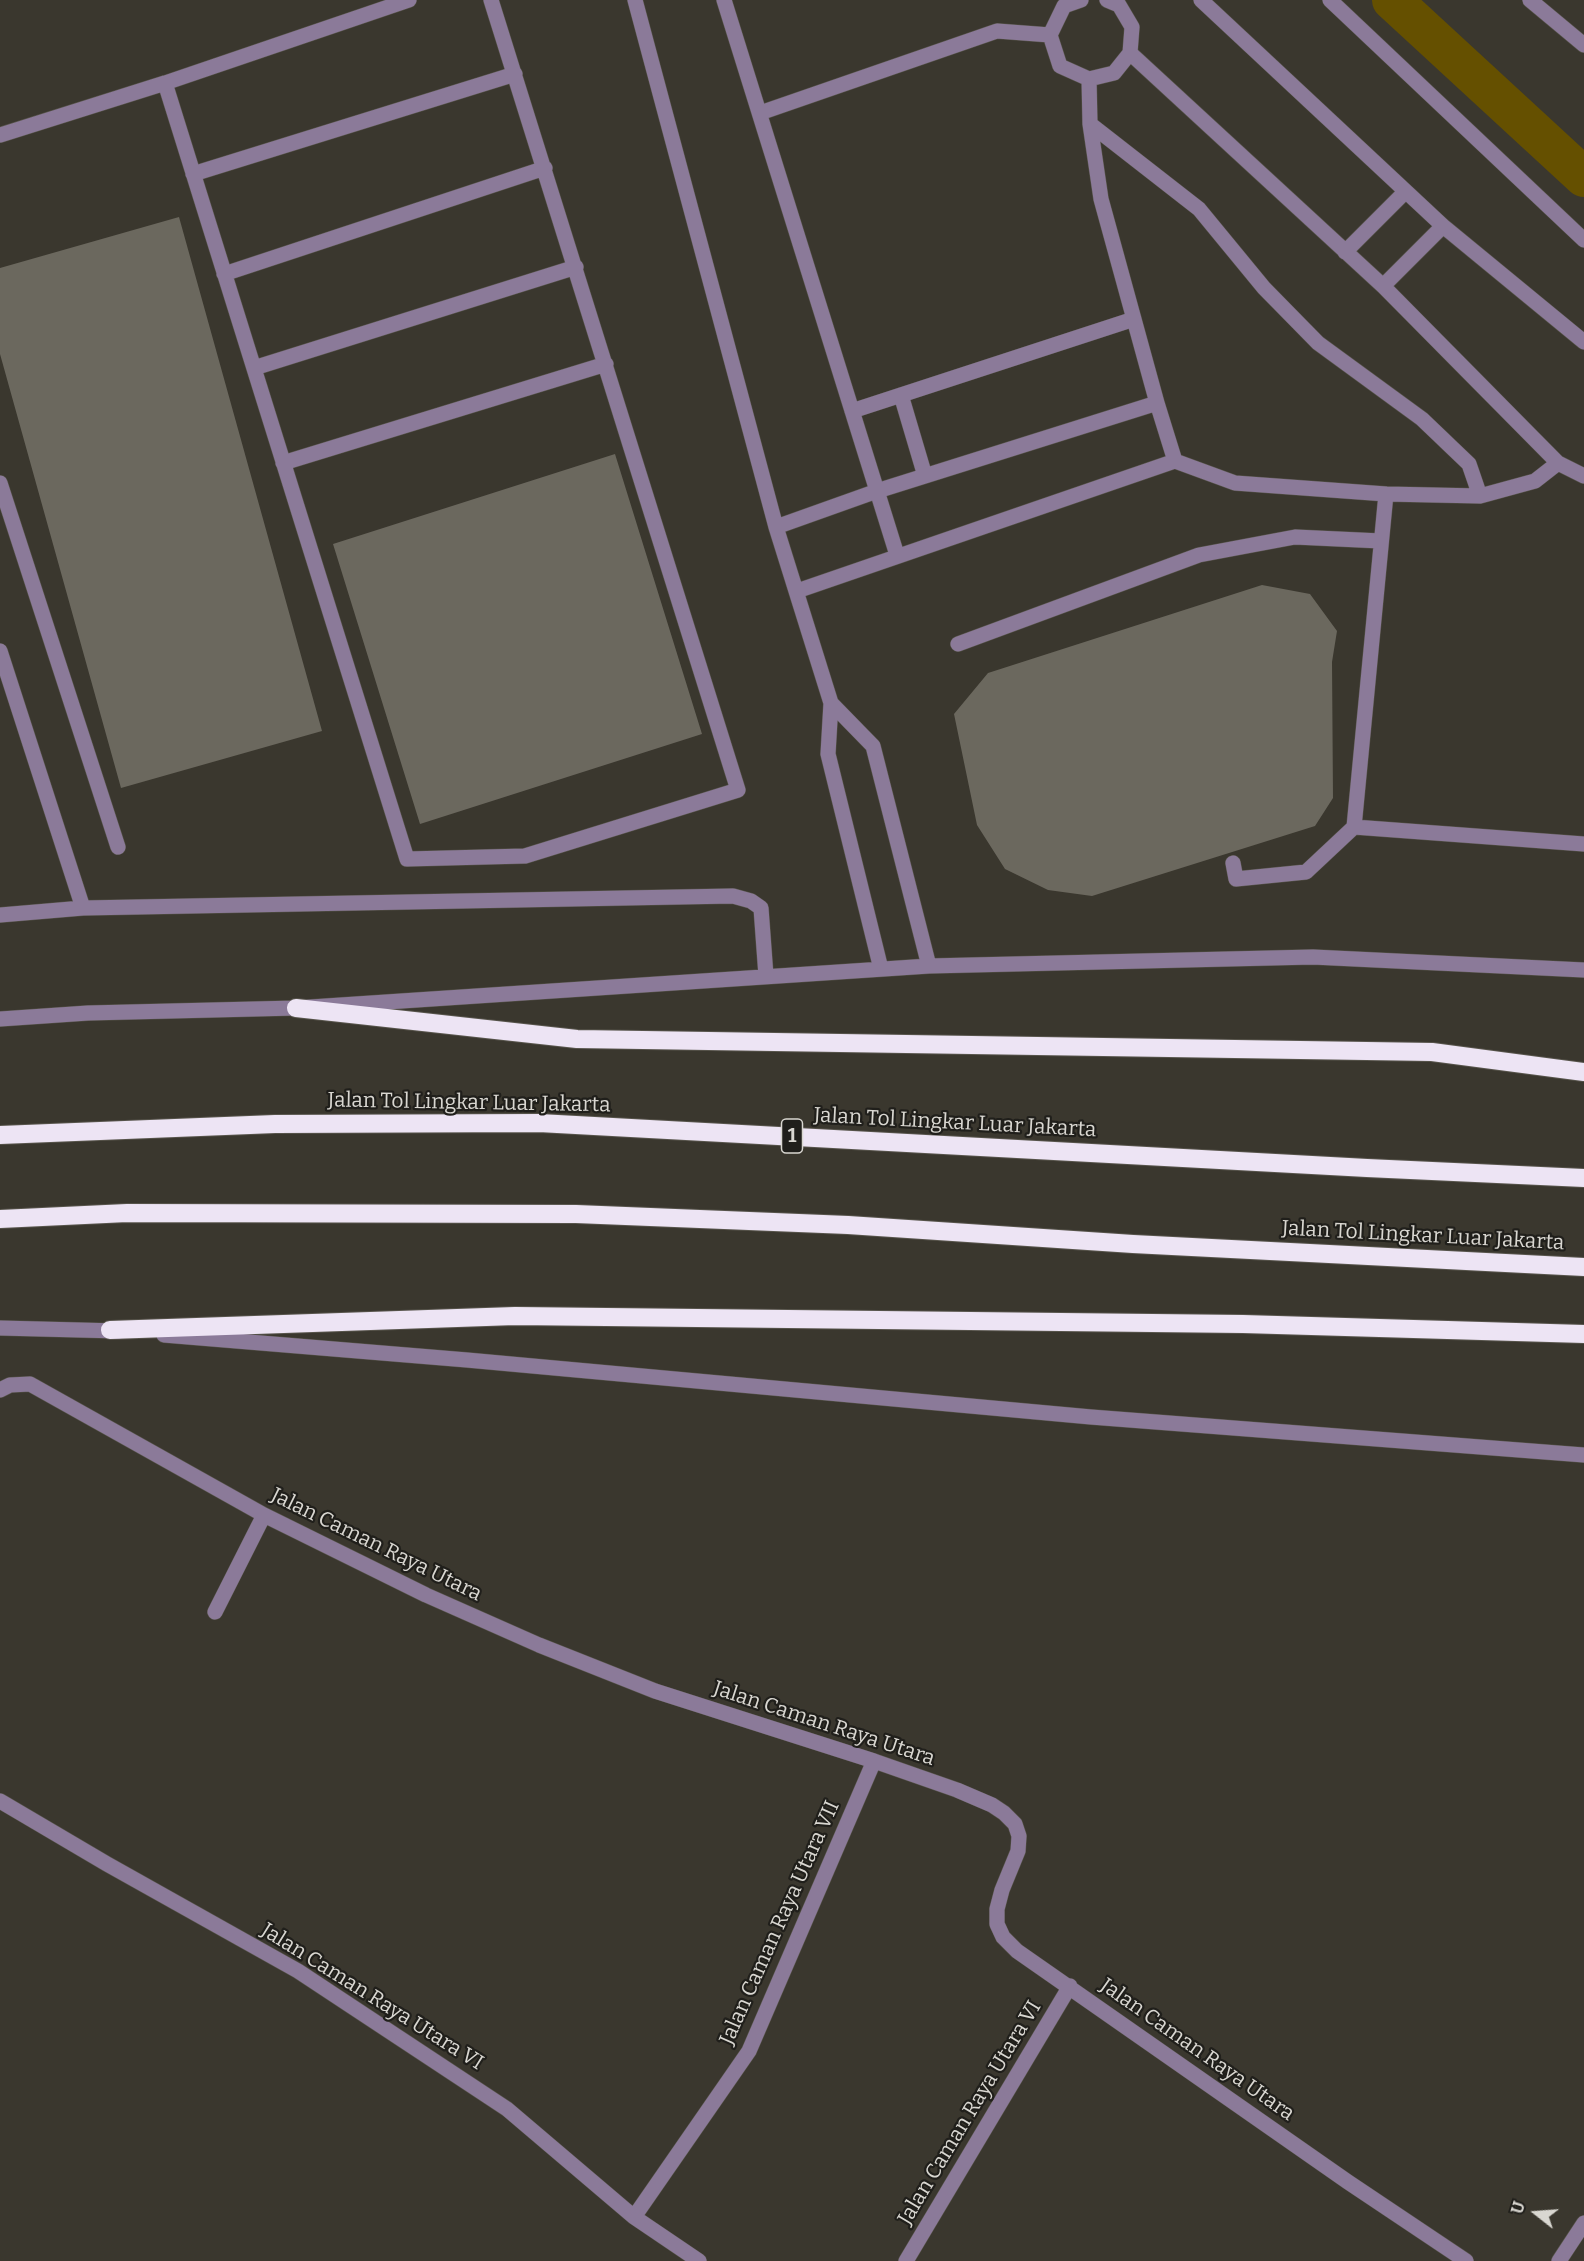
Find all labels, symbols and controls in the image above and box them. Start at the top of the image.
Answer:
street label: Jalan Tol Lingkar Luar Jakarta [327,1088,611,1118]
street label: Jalan Tol Lingkar Luar Jakarta [813,1103,1097,1143]
road number: 1 [782,1119,802,1153]
street label: Jalan Tol Lingkar Luar Jakarta [1281,1216,1565,1256]
street label: Jalan Caman Raya Utara [266,1483,486,1607]
street label: Jalan Caman Raya Utara [710,1676,938,1772]
street label: Jalan Caman Raya Utara VII [715,1797,845,2049]
street label: Jalan Caman Raya Utara VI [256,1918,488,2076]
street label: Jalan Caman Raya Utara [1095,1973,1299,2127]
street label: Jalan Caman Raya Utara VI [893,1996,1047,2230]
north arrow [1506,2183,1566,2243]
text: U [1507,2199,1529,2216]

